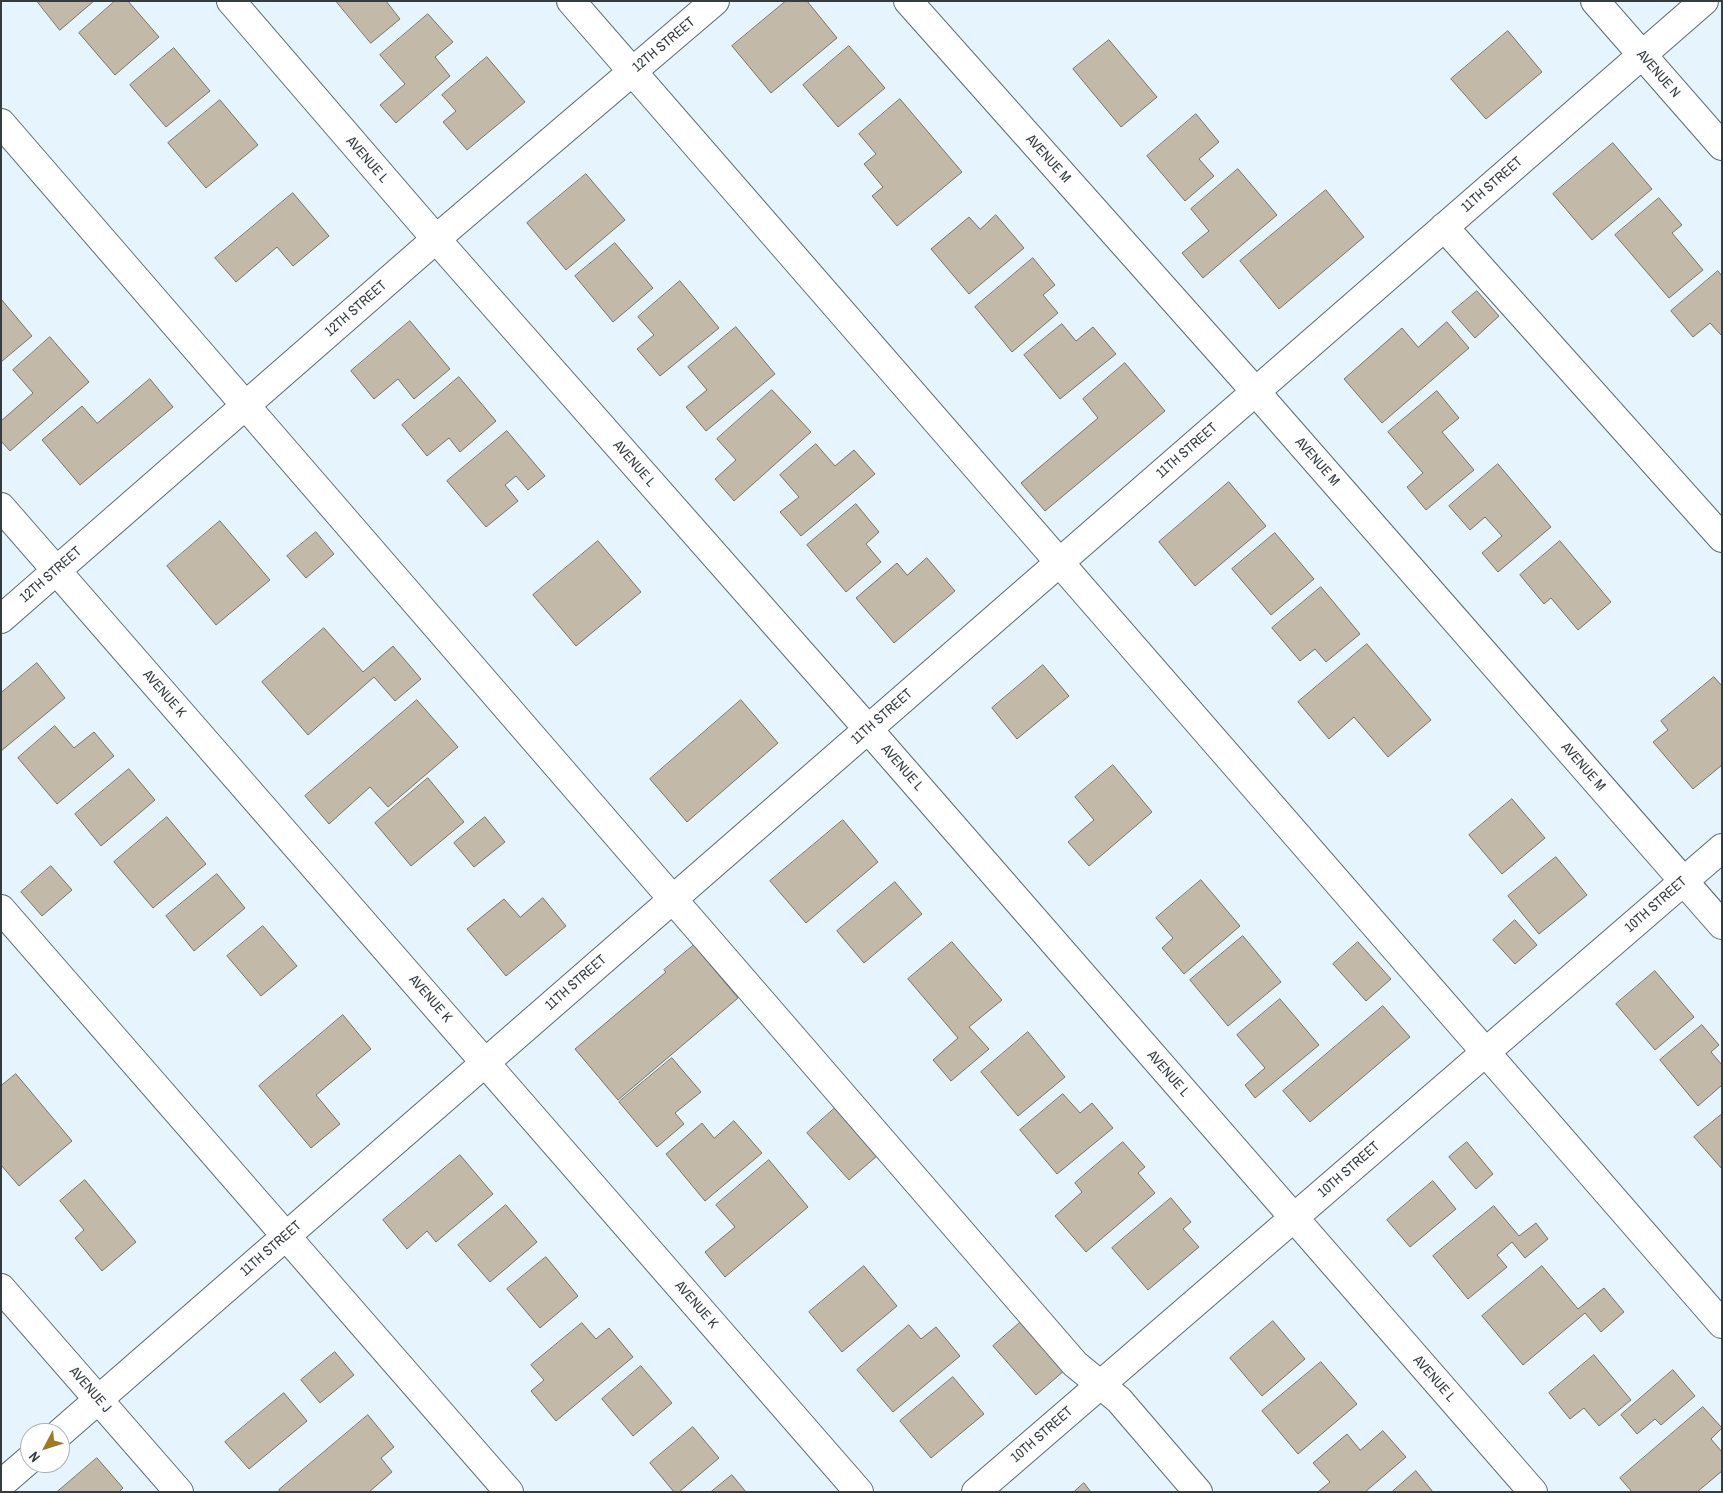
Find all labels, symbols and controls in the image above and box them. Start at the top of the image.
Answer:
street label: 12TH STREET [629,14,699,76]
street label: AVENUE N [1633,47,1683,101]
street label: AVENUE M [1022,131,1074,187]
street label: AVENUE L [342,133,392,187]
street label: 11TH STREET [1458,154,1526,216]
street label: 12TH STREET [322,278,390,340]
street label: 11TH STREET [1153,420,1221,482]
street label: AVENUE M [1291,434,1343,490]
street label: AVENUE L [609,437,659,491]
street label: 12TH STREET [17,544,85,606]
street label: AVENUE K [139,667,189,721]
street label: 11TH STREET [848,686,916,748]
street label: AVENUE M [1557,739,1609,795]
street label: AVENUE L [877,741,927,795]
street label: 10TH STREET [1622,874,1690,936]
street label: 11TH STREET [542,952,610,1014]
street label: AVENUE K [405,972,455,1026]
street label: AVENUE L [1143,1047,1193,1101]
street label: 10TH STREET [1315,1139,1383,1201]
street label: 11TH STREET [237,1218,305,1280]
street label: AVENUE K [671,1278,721,1332]
street label: AVENUE L [1409,1352,1459,1406]
street label: AVENUE J [66,1364,114,1416]
street label: 10TH STREET [1008,1404,1076,1466]
north arrow [20,1423,70,1473]
text: N [25,1448,44,1466]

